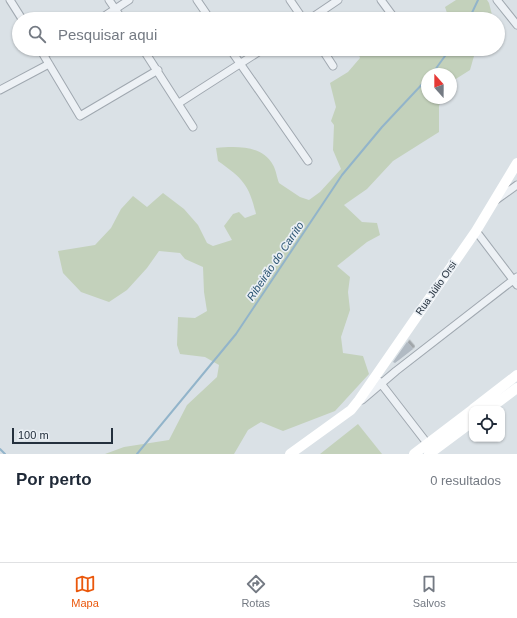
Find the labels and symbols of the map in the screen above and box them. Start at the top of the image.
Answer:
north arrow [421,68,457,104]
water label: Ribeirão do Carrito [244,219,306,303]
street label: Rua Júlio Orsi [413,259,459,317]
scale bar [12,426,113,445]

